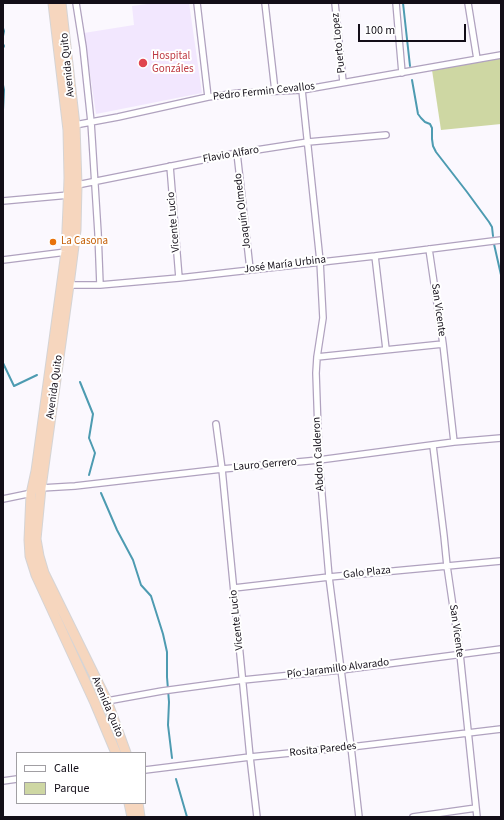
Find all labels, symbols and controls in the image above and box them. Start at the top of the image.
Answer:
street label: Puerto Lopez [329,12,349,74]
scale bar [360,16,468,42]
text: 100 m [365,22,395,39]
street label: Avenida Quito [58,32,78,98]
place label: Hospital Gonzáles [152,50,194,76]
marker: Hospital Gonzáles [137,57,149,69]
street label: Pedro Fermin Cevallos [212,80,316,104]
street label: Flavio Alfaro [202,144,260,166]
street label: Joaquín Olmedo [232,172,254,250]
street label: Vicente Lucio [165,191,183,253]
place label: La Casona [61,235,108,249]
marker: La Casona [48,237,58,247]
street label: José María Urbina [243,253,327,277]
street label: San Vicente [428,283,448,337]
street label: Avenida Quito [44,354,66,420]
street label: Abdon Calderon [310,417,328,491]
street label: Lauro Gerrero [233,456,297,474]
street label: Galo Plaza [343,564,391,582]
street label: Vicente Lucio [227,589,247,651]
street label: San Vicente [446,604,466,658]
street label: Pío Jaramillo Alvarado [286,656,390,682]
street label: Avenida Quito [88,675,126,739]
street label: Rosita Paredes [289,740,357,760]
legend [16,752,146,804]
text: Calle [54,760,79,777]
text: Parque [54,780,90,797]

